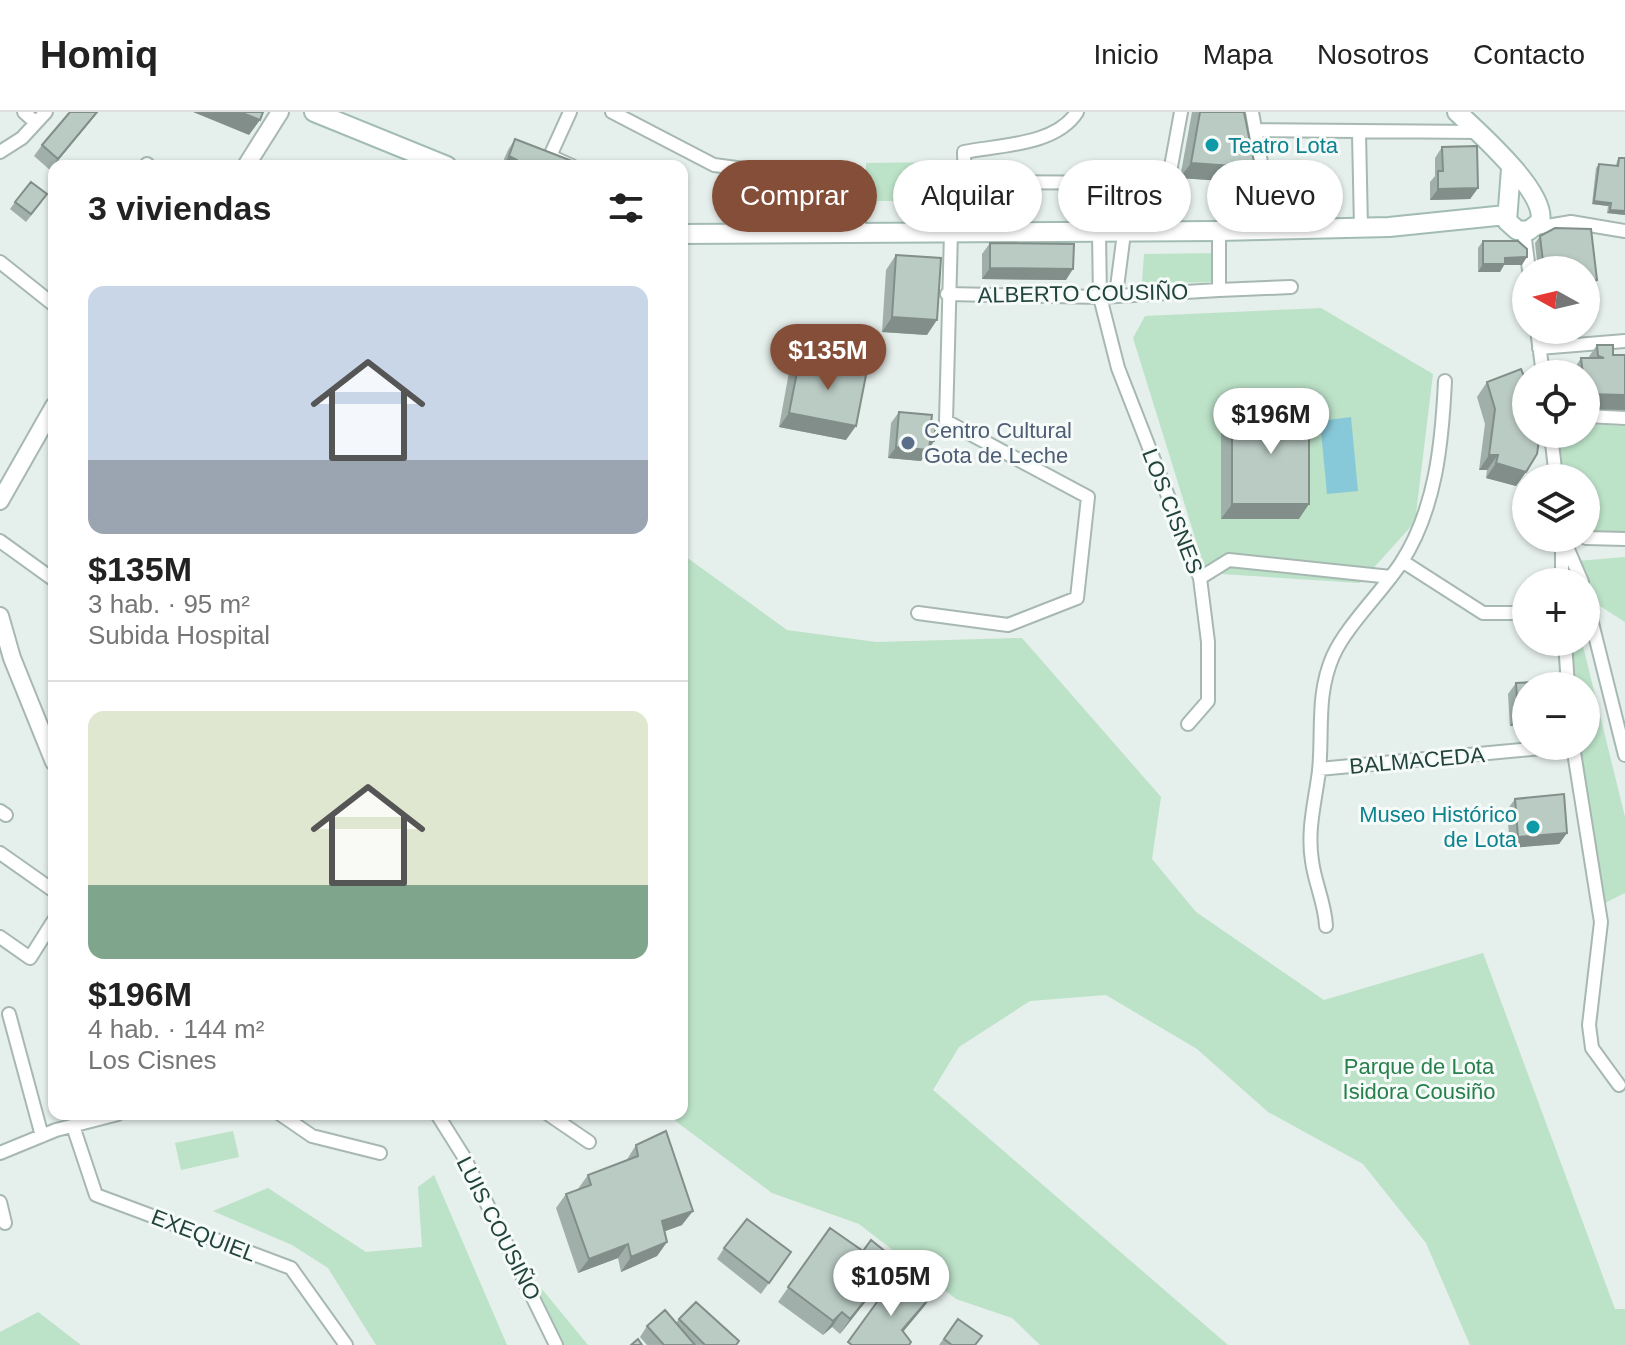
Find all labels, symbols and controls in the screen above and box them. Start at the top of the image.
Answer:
text: Homiq [40,34,158,76]
text: Inicio [1093,39,1159,70]
text: Mapa [1203,39,1273,70]
text: Nosotros [1317,39,1429,70]
text: Contacto [1473,39,1585,70]
place label: Teatro Lota [1228,133,1339,158]
marker: Teatro Lota [1203,136,1221,154]
chip: Comprar [712,160,877,232]
chip: Alquilar [893,160,1042,232]
chip: Filtros [1058,160,1191,232]
chip: Nuevo [1207,160,1343,232]
icon: filters [604,186,648,230]
text: 3 viviendas [88,189,271,227]
north arrow [1512,256,1600,344]
map controls [1512,256,1600,760]
street label: ALBERTO COUSIÑO [977,279,1189,308]
pin: $135M [772,324,884,392]
text: $135M [788,335,868,365]
icon: home [296,338,440,482]
button: locate [1512,360,1600,448]
pin: $196M [1215,388,1327,456]
text: $196M [1231,399,1311,429]
place label: Centro Cultural Gota de Leche [924,418,1072,468]
marker: Centro Cultural Gota de Leche [899,434,917,452]
street label: LOS CISNES [1137,445,1208,577]
button: layers [1512,464,1600,552]
text: $135M [88,550,192,588]
button: + [1512,568,1600,656]
text: 3 hab. · 95 m² [88,589,250,619]
text: Subida Hospital [88,620,270,650]
button: − [1512,672,1600,760]
street label: BALMACEDA [1348,742,1486,779]
icon: home [296,763,440,907]
place label: Museo Histórico de Lota [1359,802,1518,852]
marker: Museo Histórico de Lota [1524,818,1542,836]
text: $196M [88,975,192,1013]
text: 4 hab. · 144 m² [88,1014,264,1044]
text: Los Cisnes [88,1045,217,1075]
park label: Parque de Lota Isidora Cousiño [1343,1054,1495,1104]
street label: LUIS COUSIÑO [452,1152,545,1304]
street label: EXEQUIEL [148,1204,260,1267]
pin: $105M [835,1250,947,1318]
text: $105M [851,1261,931,1291]

